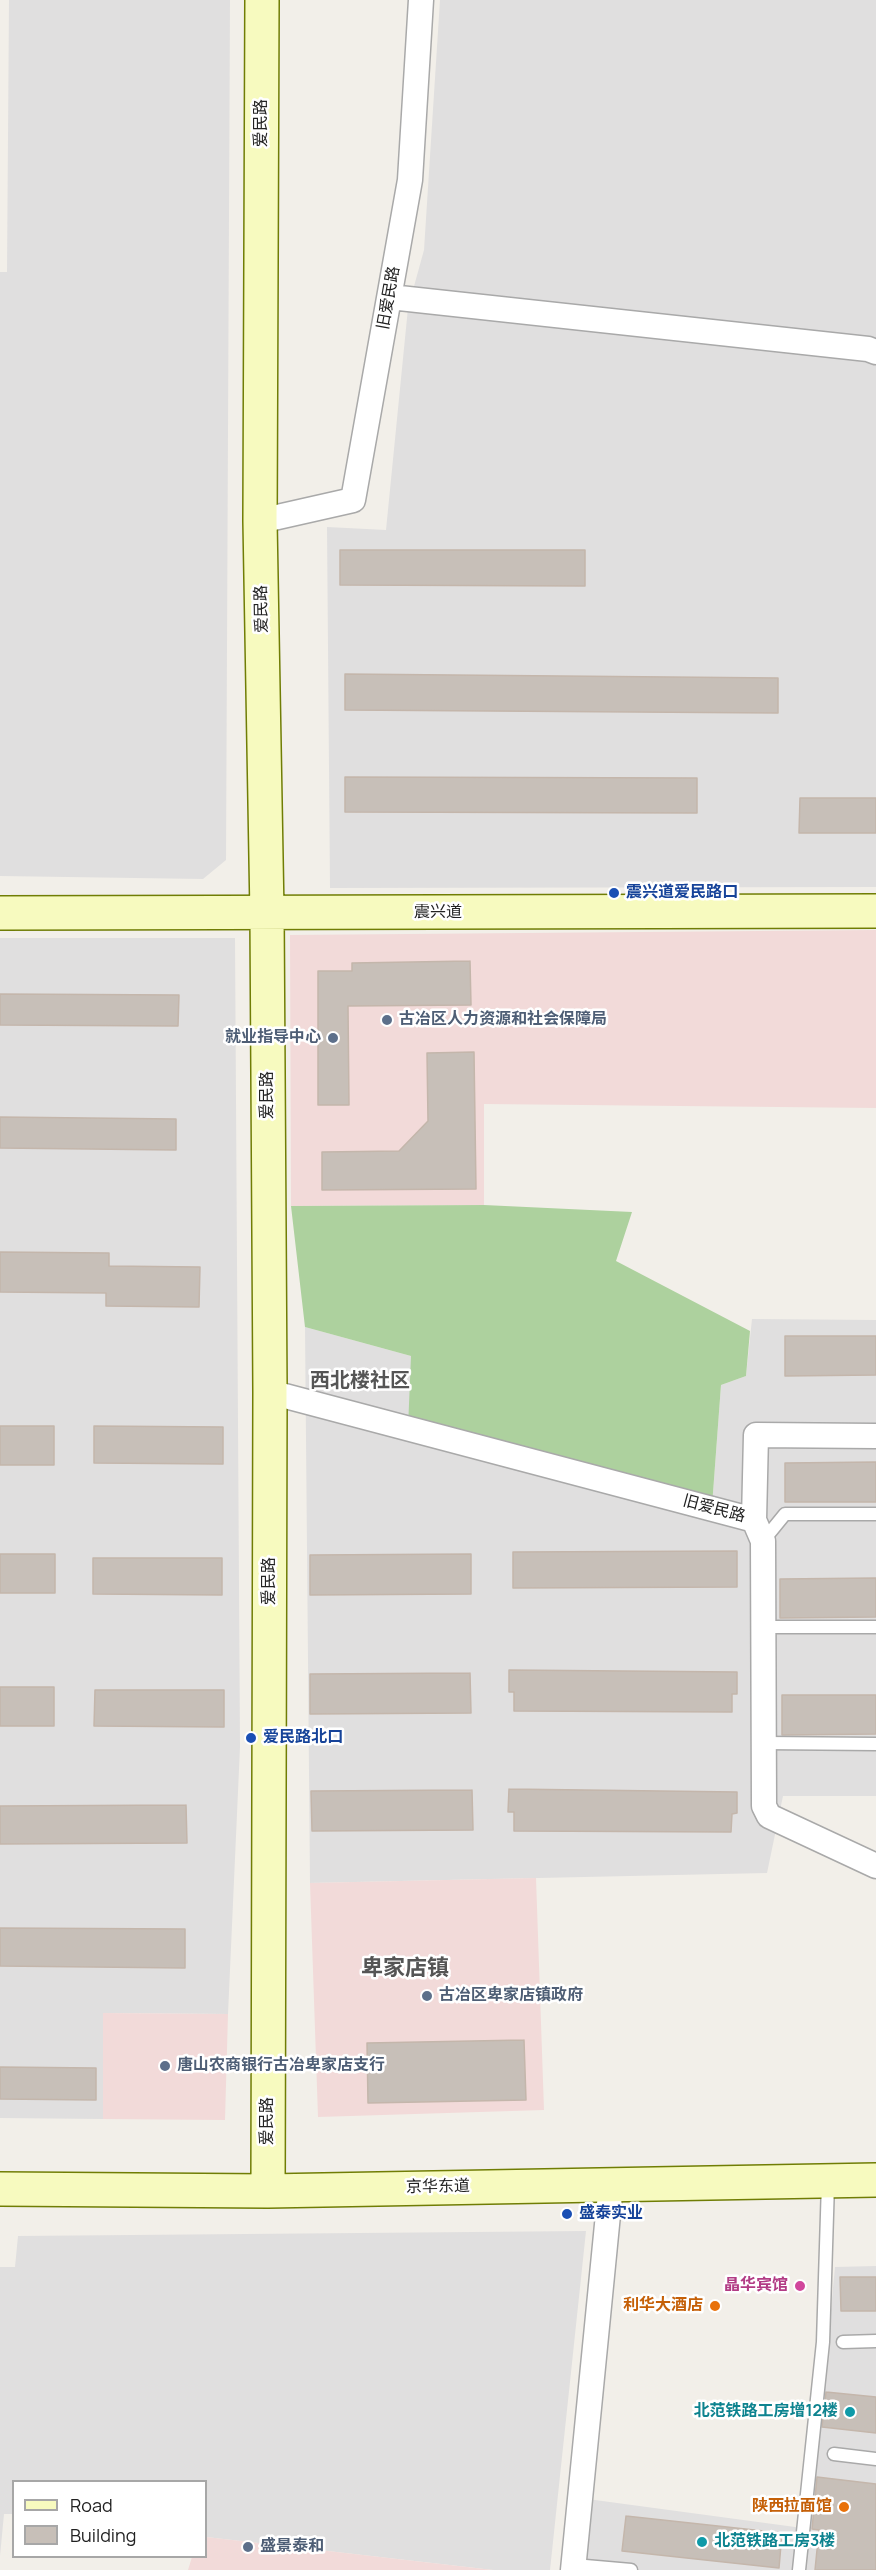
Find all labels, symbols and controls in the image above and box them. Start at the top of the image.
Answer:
street label: 爱民路 [252,99,272,147]
street label: 旧爱民路 [374,265,404,331]
street label: 爱民路 [252,585,272,633]
place label: 震兴道爱民路口 [626,883,738,903]
marker: 震兴道爱民路口 [607,886,621,900]
street label: 震兴道 [414,903,462,923]
place label: 古冶区人力资源和社会保障局 [399,1010,607,1030]
marker: 古冶区人力资源和社会保障局 [380,1013,394,1027]
place label: 就业指导中心 [225,1028,321,1048]
marker: 就业指导中心 [326,1031,340,1045]
street label: 爱民路 [258,1071,278,1119]
district label: 西北楼社区 [310,1369,410,1393]
street label: 旧爱民路 [681,1491,747,1527]
street label: 爱民路 [260,1557,280,1605]
place label: 爱民路北口 [263,1728,343,1748]
marker: 爱民路北口 [244,1731,258,1745]
district label: 卑家店镇 [361,1956,449,1982]
place label: 古冶区卑家店镇政府 [439,1986,583,2006]
marker: 古冶区卑家店镇政府 [420,1989,434,2003]
place label: 唐山农商银行古冶卑家店支行 [177,2056,385,2076]
marker: 唐山农商银行古冶卑家店支行 [158,2059,172,2073]
street label: 爱民路 [258,2097,278,2145]
street label: 京华东道 [406,2177,470,2197]
place label: 盛泰实业 [579,2204,643,2224]
marker: 盛泰实业 [560,2207,574,2221]
place label: 晶华宾馆 [724,2276,788,2296]
marker: 晶华宾馆 [793,2279,807,2293]
place label: 利华大酒店 [623,2296,703,2316]
marker: 利华大酒店 [708,2299,722,2313]
place label: 北范铁路工房增12楼 [693,2402,838,2422]
marker: 北范铁路工房增12楼 [843,2405,857,2419]
legend [12,2480,207,2558]
text: Road [70,2493,113,2517]
place label: 陕西拉面馆 [752,2497,832,2517]
marker: 陕西拉面馆 [837,2500,851,2514]
text: Building [70,2523,136,2547]
place label: 北范铁路工房3楼 [714,2532,835,2552]
marker: 北范铁路工房3楼 [695,2535,709,2549]
place label: 盛景泰和 [260,2537,324,2557]
marker: 盛景泰和 [241,2540,255,2554]

